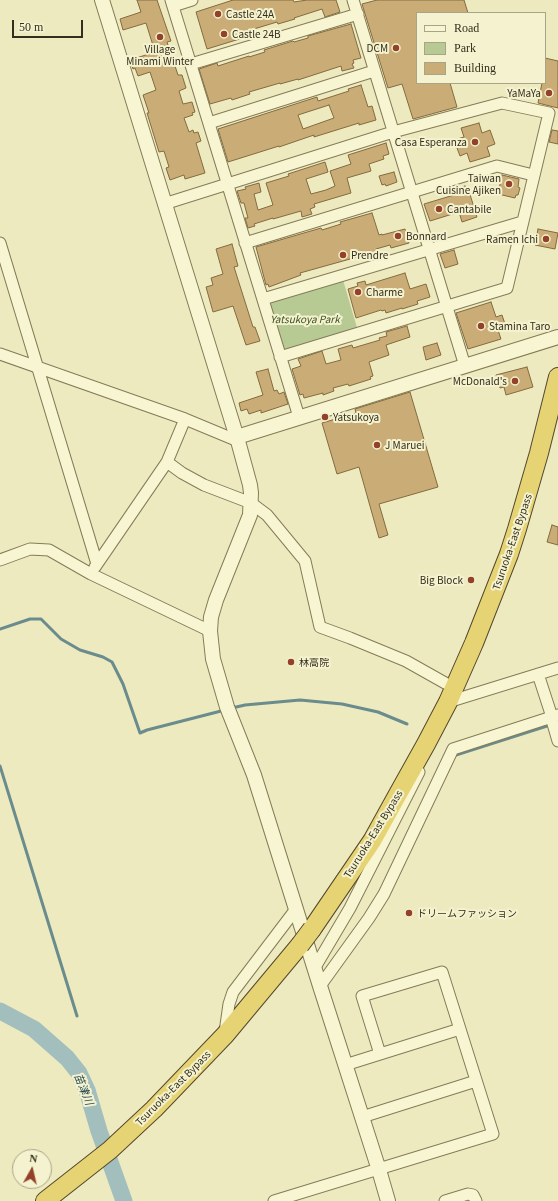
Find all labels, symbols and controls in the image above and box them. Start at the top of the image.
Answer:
place label: Castle 24A [226,8,274,20]
marker: Castle 24A [213,9,223,19]
scale bar [14,12,85,38]
legend [416,12,546,84]
text: 50 m [19,20,43,34]
text: Road [454,21,479,35]
place label: Castle 24B [232,28,280,40]
marker: Castle 24B [219,29,229,39]
marker: Village Minami Winter [155,32,165,42]
text: Park [454,41,476,55]
place label: DCM [367,42,388,54]
place label: Village Minami Winter [126,43,194,66]
marker: DCM [391,43,401,53]
text: Building [454,61,496,75]
place label: YaMaYa [507,87,541,99]
marker: YaMaYa [544,88,554,98]
place label: Casa Esperanza [395,136,467,148]
marker: Casa Esperanza [470,137,480,147]
place label: Taiwan Cuisine Ajiken [436,172,501,196]
marker: Taiwan Cuisine Ajiken [504,179,514,189]
place label: Cantabile [447,203,492,215]
marker: Cantabile [434,204,444,214]
place label: Bonnard [406,230,446,242]
marker: Bonnard [393,231,403,241]
place label: Ramen Ichi [486,233,538,245]
marker: Ramen Ichi [541,234,551,244]
place label: Prendre [351,249,388,261]
marker: Prendre [338,250,348,260]
place label: Charme [366,286,403,298]
marker: Charme [353,287,363,297]
park label: Yatsukoya Park [270,313,340,325]
place label: Stamina Taro [489,320,550,332]
marker: Stamina Taro [476,321,486,331]
place label: McDonald's [453,375,507,387]
marker: McDonald's [510,376,520,386]
place label: Yatsukoya [333,411,379,423]
marker: Yatsukoya [320,412,330,422]
place label: J Maruei [385,439,425,451]
marker: J Maruei [372,440,382,450]
street label: Tsuruoka-East Bypass [490,492,534,592]
place label: Big Block [420,574,463,586]
marker: Big Block [466,575,476,585]
place label: 林高院 [299,656,329,668]
marker: 林高院 [286,657,296,667]
street label: Tsuruoka-East Bypass [341,788,405,880]
place label: ドリームファッション [417,907,517,919]
marker: ドリームファッション [404,908,414,918]
street label: Tsuruoka-East Bypass [133,1048,213,1128]
water label: 苗津川 [72,1071,96,1107]
north arrow [12,1149,52,1189]
text: N [29,1152,38,1165]

